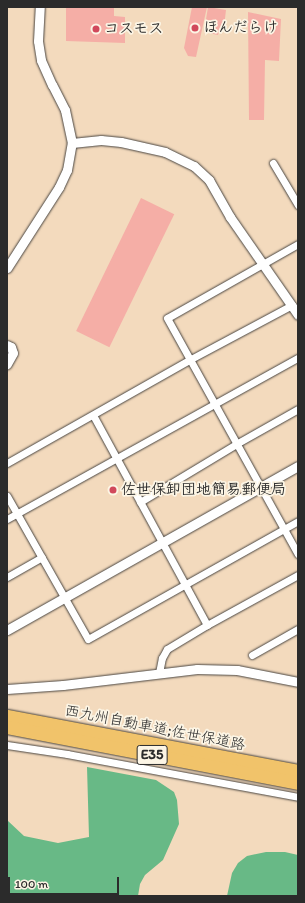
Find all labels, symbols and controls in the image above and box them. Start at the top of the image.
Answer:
place label: ほんだらけ [203,19,278,37]
place label: コスモス [104,20,164,38]
marker: ほんだらけ [190,23,200,33]
marker: コスモス [91,24,101,34]
place label: 佐世保卸団地簡易郵便局 [121,481,286,499]
marker: 佐世保卸団地簡易郵便局 [108,485,118,495]
street label: 西九州自動車道;佐世保道路 [63,702,247,754]
road number: E35 [136,743,168,767]
scale bar [10,869,121,895]
text: 100 m [15,877,48,891]

